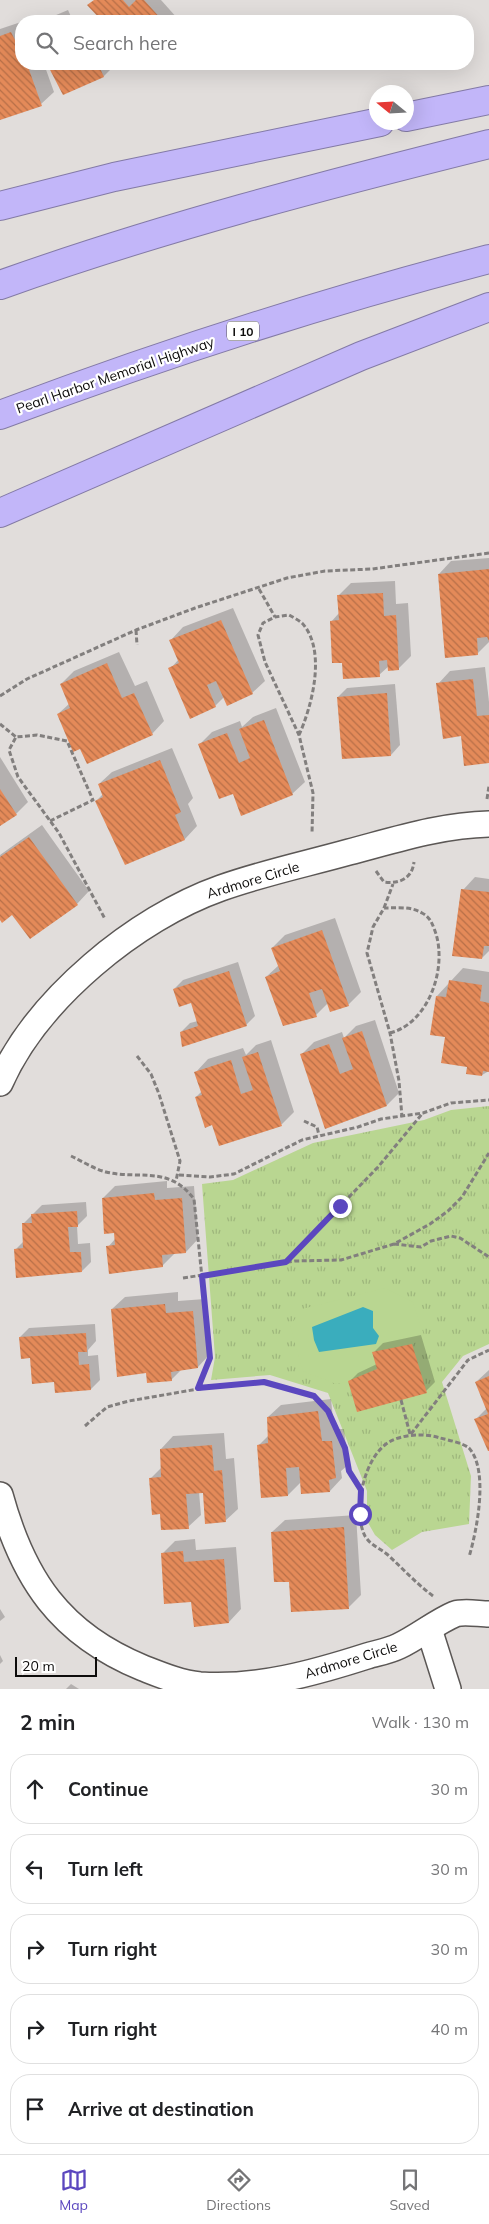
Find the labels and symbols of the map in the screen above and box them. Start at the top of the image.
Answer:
north arrow [369,85,414,130]
road number: I 10 [227,322,259,341]
street label: Pearl Harbor Memorial Highway [14,332,217,417]
street label: Ardmore Circle [204,857,302,903]
route end [329,1195,352,1218]
route start [349,1503,372,1526]
street label: Ardmore Circle [302,1637,400,1683]
scale bar [15,1654,98,1677]

